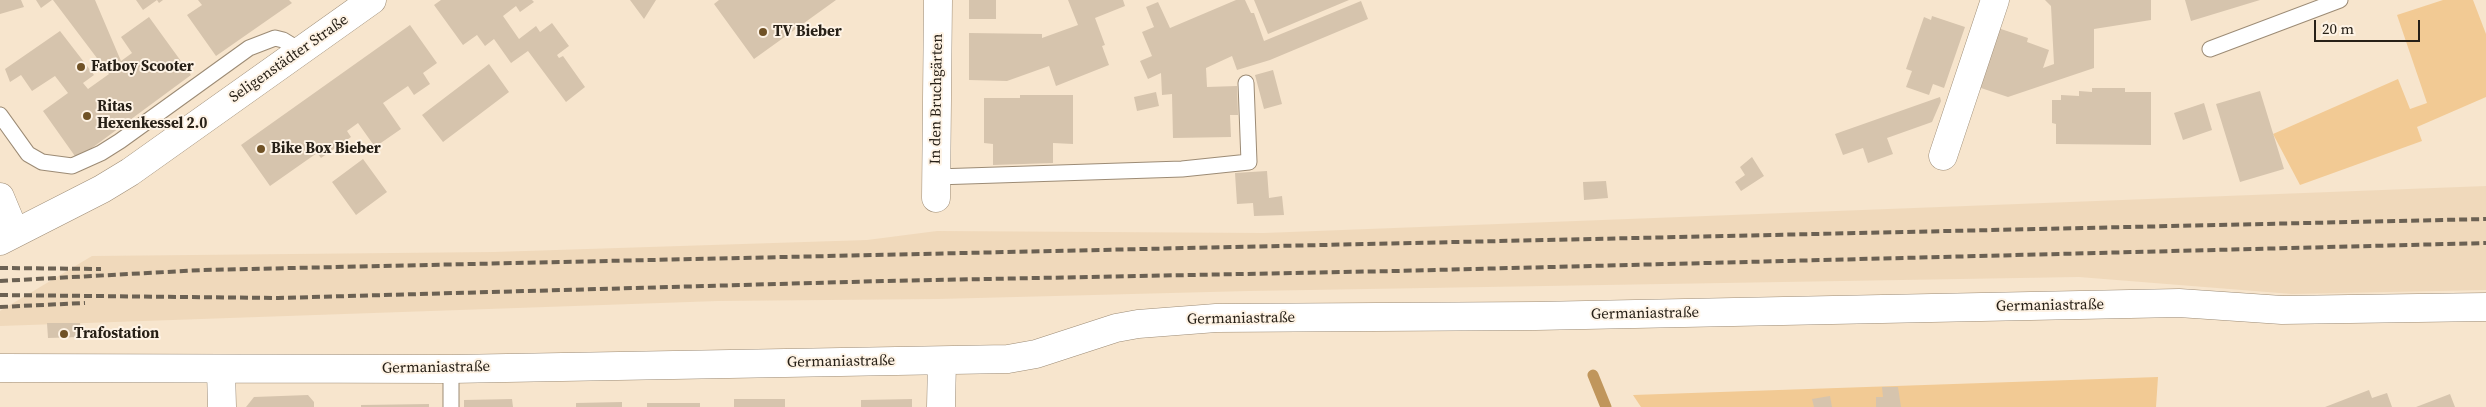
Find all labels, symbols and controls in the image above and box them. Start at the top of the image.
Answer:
scale bar [2316,10,2422,42]
street label: Seligenstädter Straße [226,11,352,107]
text: 20 m [2322,18,2354,39]
place label: TV Bieber [773,23,842,41]
marker: TV Bieber [757,26,769,38]
street label: In den Bruchgärten [927,33,947,165]
place label: Fatboy Scooter [91,58,194,76]
marker: Fatboy Scooter [75,61,87,73]
place label: Ritas Hexenkessel 2.0 [97,98,207,133]
marker: Ritas Hexenkessel 2.0 [81,110,93,122]
place label: Bike Box Bieber [271,140,381,158]
marker: Bike Box Bieber [255,143,267,155]
street label: Germaniastraße [1996,296,2104,316]
street label: Germaniastraße [1591,304,1699,324]
street label: Germaniastraße [1187,309,1295,329]
place label: Trafostation [74,325,159,343]
marker: Trafostation [58,328,70,340]
street label: Germaniastraße [787,352,895,372]
street label: Germaniastraße [382,358,490,378]

